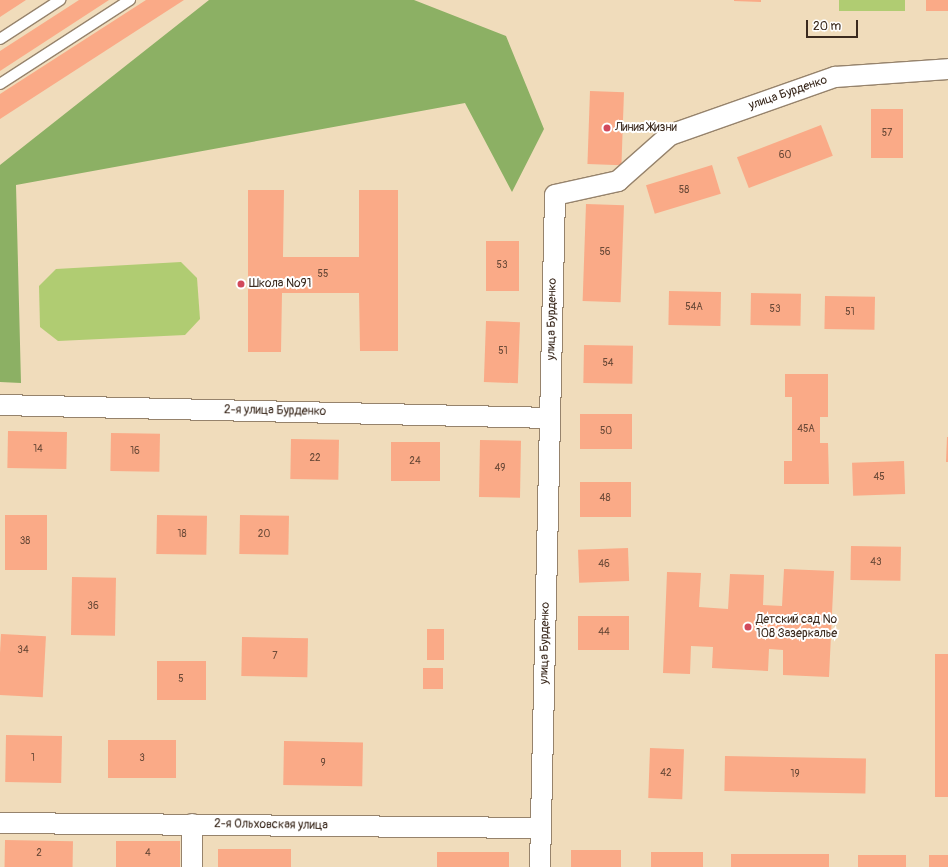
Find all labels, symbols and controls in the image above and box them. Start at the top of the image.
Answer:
scale bar [808,12,860,38]
text: 20 m [813,19,841,34]
street label: улица Бурденко [747,73,829,113]
place label: Линия Жизни [615,121,677,135]
marker: Линия Жизни [602,123,612,133]
house number: 57 [882,128,892,140]
house number: 60 [779,150,791,162]
house number: 58 [679,185,689,197]
house number: 56 [599,247,611,259]
house number: 53 [497,260,507,272]
house number: 55 [318,269,328,281]
place label: Школа №91 [249,277,311,291]
street label: улица Бурденко [544,278,560,360]
marker: Школа №91 [236,279,246,289]
house number: 54А [685,302,703,314]
house number: 53 [770,304,780,316]
house number: 51 [845,307,855,319]
house number: 51 [498,346,508,358]
house number: 54 [602,358,614,370]
street label: 2-я улица Бурденко [224,403,326,419]
house number: 45А [797,424,815,436]
house number: 50 [600,426,612,438]
house number: 14 [33,444,43,456]
house number: 16 [130,446,140,458]
house number: 22 [309,453,321,465]
house number: 24 [409,456,421,468]
house number: 49 [495,463,505,475]
house number: 45 [873,472,885,484]
house number: 48 [600,493,610,505]
house number: 18 [178,529,186,541]
house number: 20 [258,529,270,541]
house number: 38 [20,536,30,548]
house number: 43 [870,557,882,569]
house number: 46 [598,559,610,571]
house number: 36 [87,601,99,613]
street label: улица Бурденко [537,602,553,684]
place label: Детский сад № 108 Зазеркалье [756,613,837,641]
marker: Детский сад № 108 Зазеркалье [743,622,753,632]
house number: 44 [598,627,610,639]
house number: 34 [17,645,29,657]
house number: 7 [272,651,278,663]
house number: 5 [178,674,184,686]
house number: 1 [31,753,35,765]
house number: 3 [139,753,145,765]
house number: 9 [320,758,326,770]
house number: 42 [660,768,672,780]
house number: 19 [790,769,800,781]
street label: 2-я Ольховская улица [214,817,328,833]
house number: 2 [36,848,42,860]
house number: 4 [145,848,151,860]

